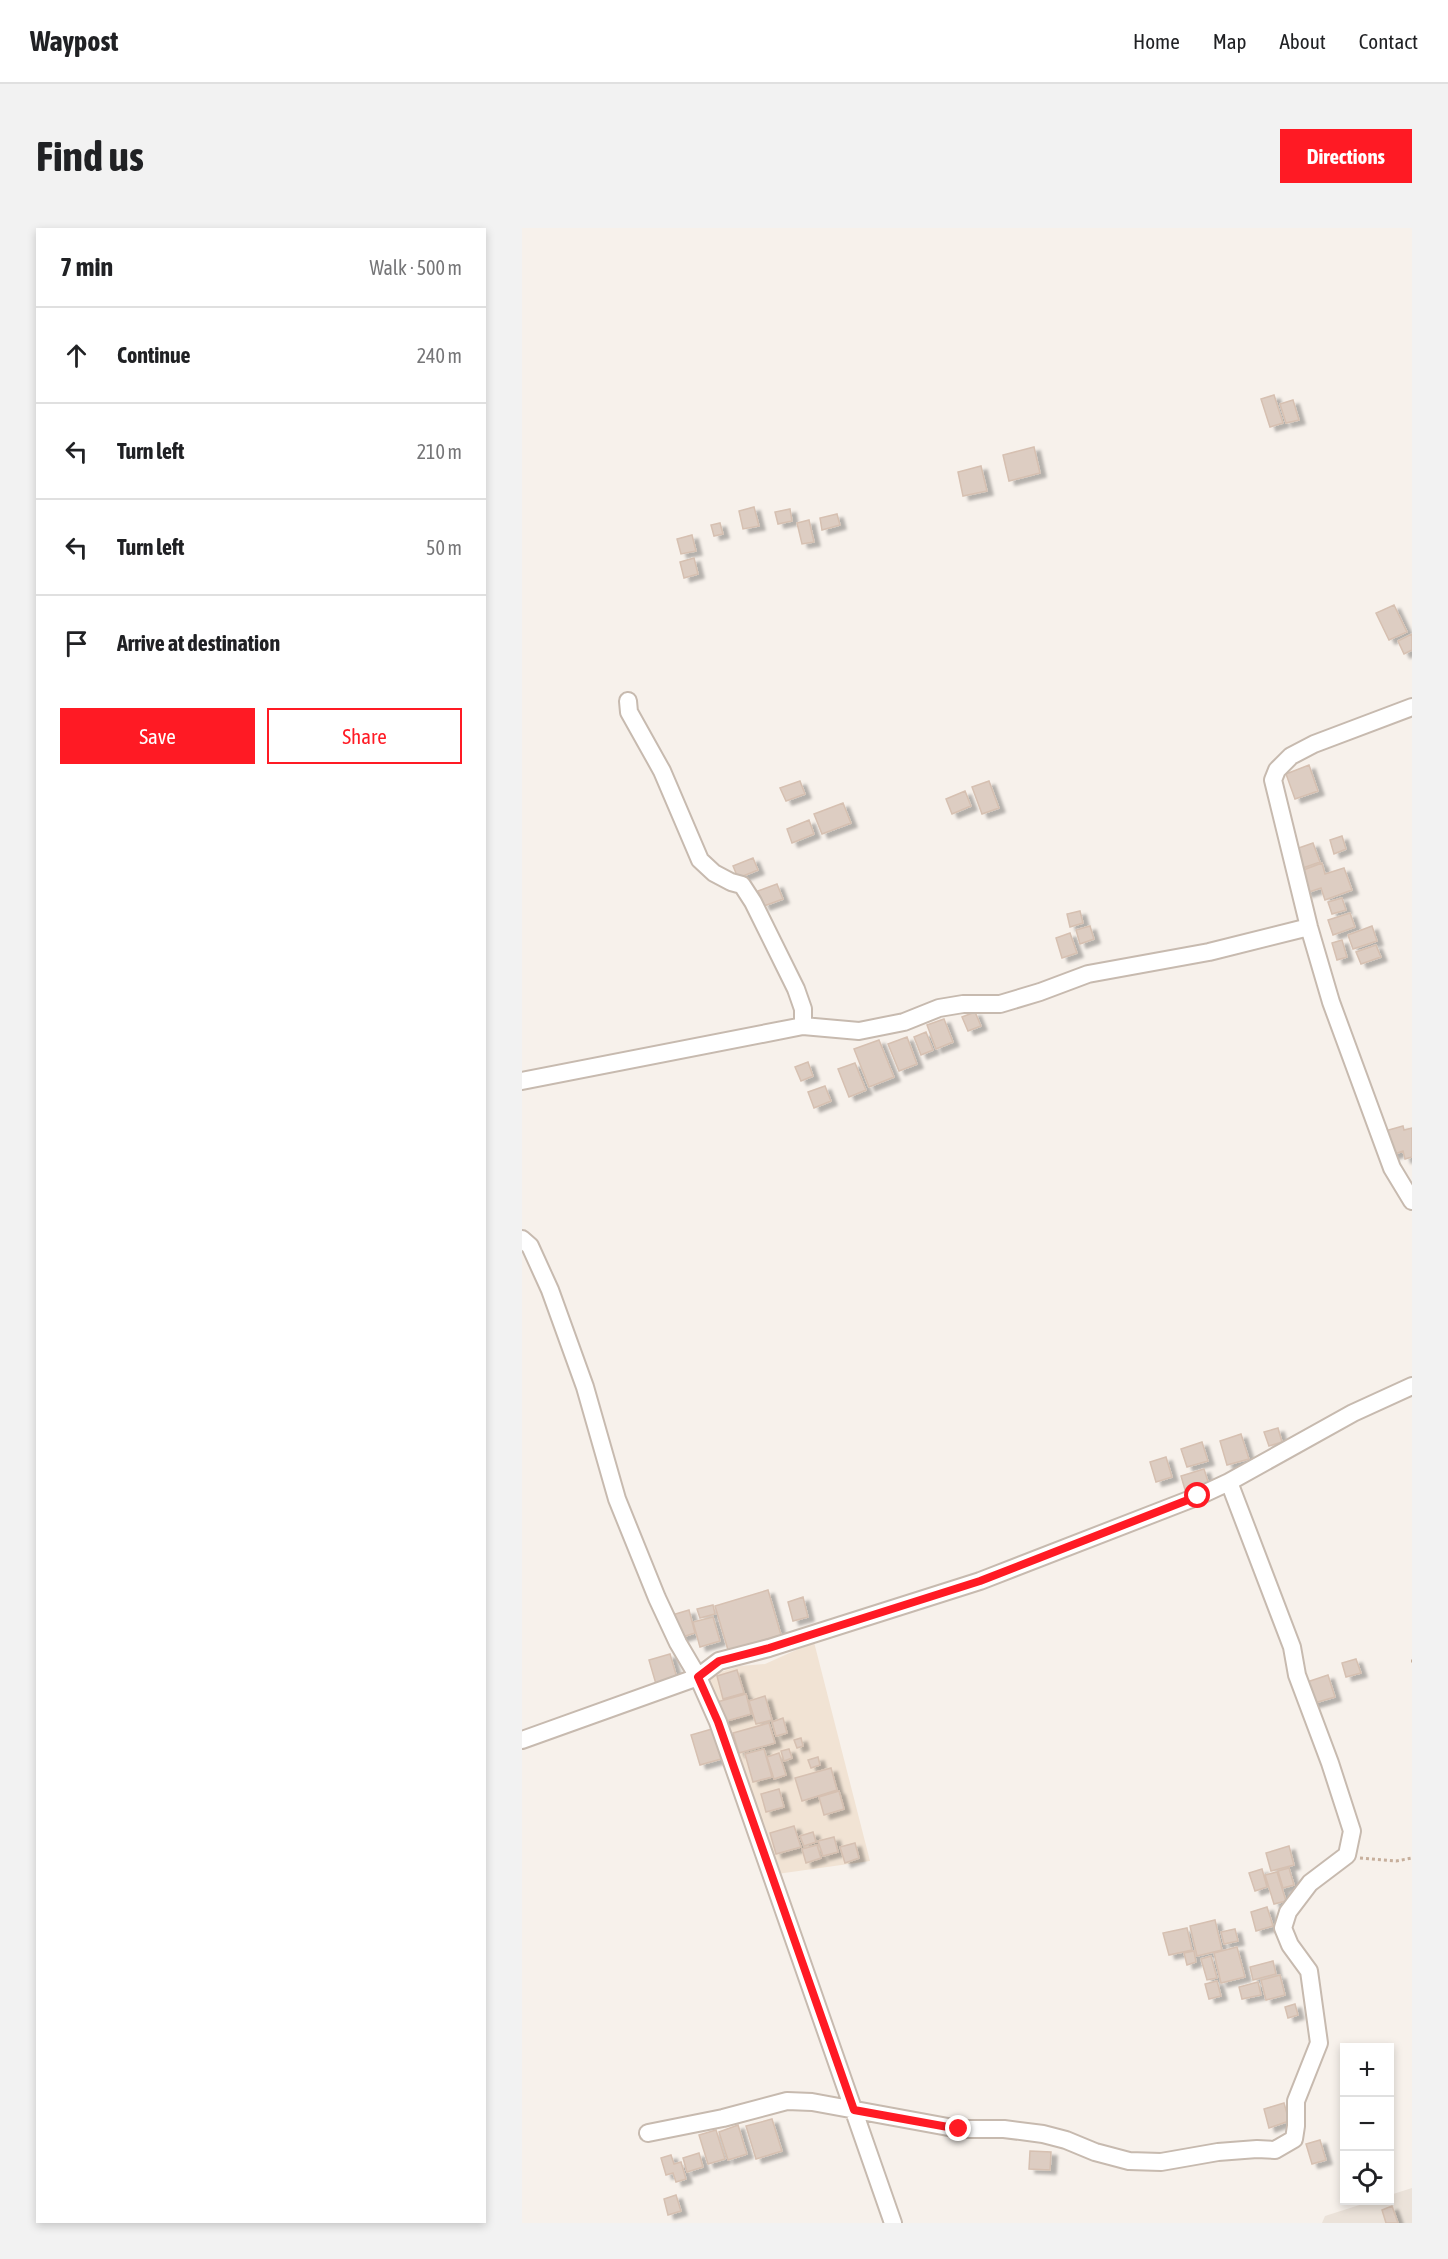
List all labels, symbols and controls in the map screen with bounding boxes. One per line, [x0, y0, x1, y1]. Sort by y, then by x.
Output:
text: Waypost [30, 25, 118, 57]
text: Home [1133, 29, 1180, 53]
text: Map [1213, 29, 1247, 53]
text: About [1280, 29, 1326, 53]
text: Contact [1359, 29, 1418, 53]
button: Directions [1280, 129, 1412, 183]
text: Find us [36, 132, 144, 180]
text: 7 min [60, 252, 113, 282]
text: Walk · 500 m [370, 256, 462, 279]
icon: ahead [60, 339, 93, 372]
text: Continue [117, 342, 191, 368]
text: 240 m [417, 344, 462, 367]
icon: left [60, 435, 93, 468]
text: Turn left [117, 438, 184, 464]
text: 210 m [417, 440, 462, 463]
icon: left [60, 531, 93, 564]
text: Turn left [117, 534, 184, 560]
text: 50 m [426, 536, 462, 559]
icon: arrive [60, 627, 93, 660]
text: Arrive at destination [117, 630, 280, 656]
button: Save [60, 708, 255, 764]
button: Share [267, 708, 462, 764]
route start [1184, 1482, 1210, 1508]
map controls [1340, 2043, 1394, 2205]
button: + [1340, 2043, 1394, 2097]
button: − [1340, 2097, 1394, 2151]
route end [945, 2115, 971, 2141]
button: locate [1340, 2151, 1394, 2205]

